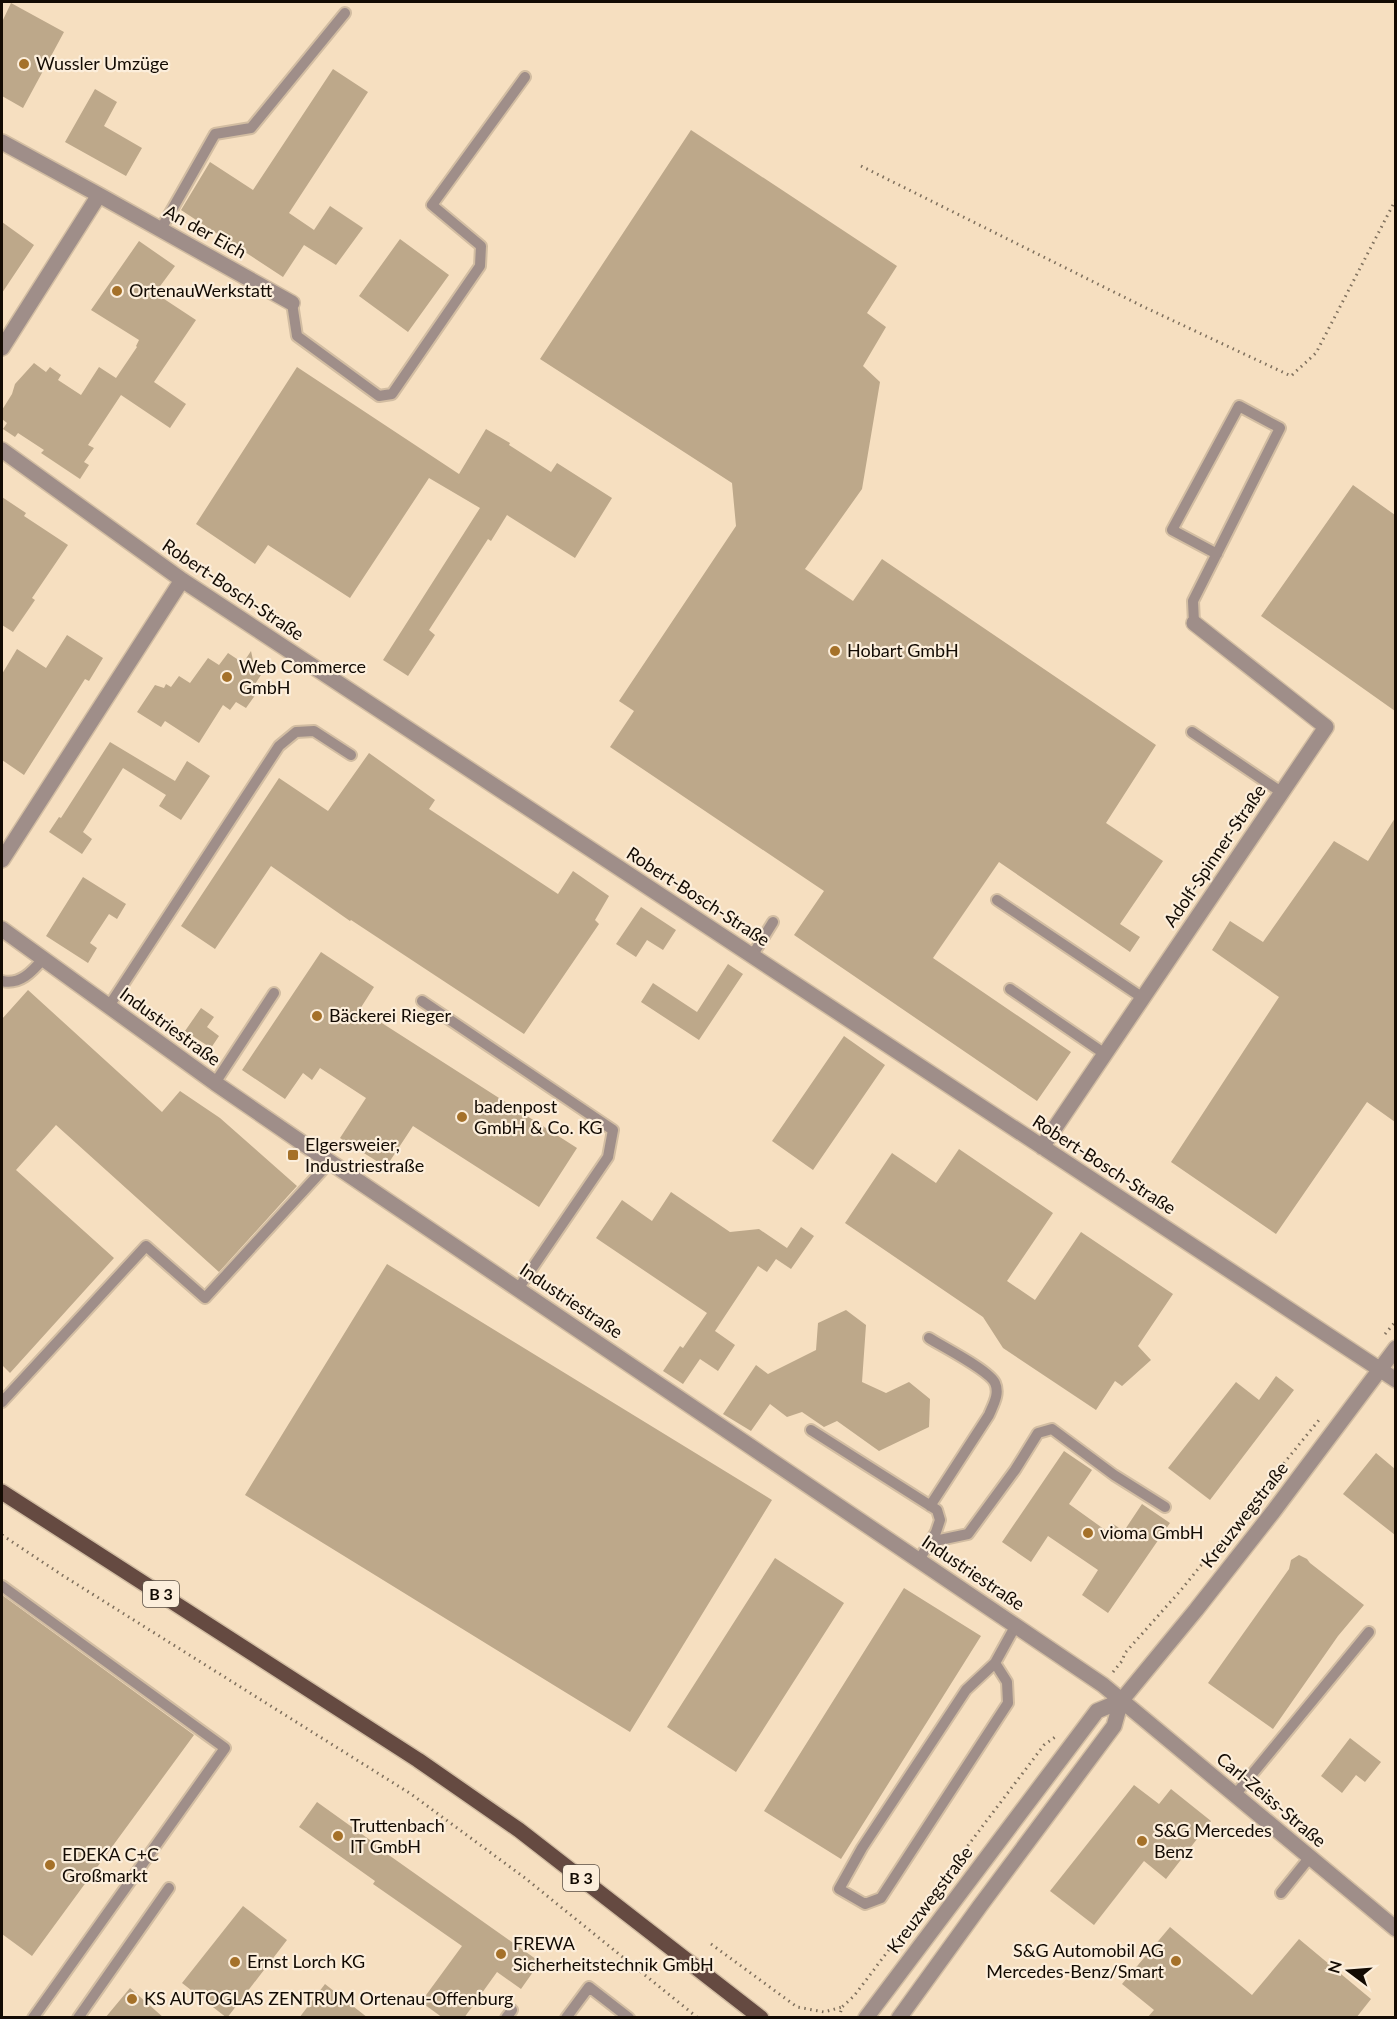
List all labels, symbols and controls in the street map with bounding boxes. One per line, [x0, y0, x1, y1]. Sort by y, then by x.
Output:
place label: Wussler Umzüge [36, 52, 169, 74]
marker: Wussler Umzüge [17, 57, 31, 71]
street label: An der Eich [161, 200, 250, 263]
place label: OrtenauWerkstatt [129, 279, 273, 301]
marker: OrtenauWerkstatt [110, 284, 124, 298]
street label: Robert-Bosch-Straße [159, 534, 309, 645]
place label: Hobart GmbH [847, 639, 959, 661]
marker: Hobart GmbH [828, 644, 842, 658]
place label: Web Commerce GmbH [239, 655, 366, 698]
marker: Web Commerce GmbH [220, 670, 234, 684]
street label: Adolf-Spinner-Straße [1158, 780, 1270, 931]
street label: Robert-Bosch-Straße [623, 842, 774, 951]
street label: Industriestraße [116, 982, 225, 1070]
place label: Bäckerei Rieger [329, 1004, 451, 1026]
marker: Bäckerei Rieger [310, 1009, 324, 1023]
place label: badenpost GmbH & Co. KG [474, 1095, 603, 1138]
marker: badenpost GmbH & Co. KG [455, 1110, 469, 1124]
street label: Robert-Bosch-Straße [1029, 1110, 1180, 1219]
place label: Elgersweier, Industriestraße [305, 1133, 424, 1176]
marker: Elgersweier, Industriestraße [286, 1148, 300, 1162]
street label: Industriestraße [516, 1258, 627, 1343]
street label: Kreuzwegstraße [1196, 1457, 1292, 1572]
place label: vioma GmbH [1100, 1521, 1204, 1543]
marker: vioma GmbH [1081, 1526, 1095, 1540]
street label: Industriestraße [918, 1530, 1029, 1615]
road number: B 3 [143, 1581, 179, 1607]
street label: Carl-Zeiss-Straße [1212, 1747, 1331, 1851]
place label: Truttenbach IT GmbH [350, 1814, 445, 1857]
place label: S&G Mercedes Benz [1154, 1819, 1272, 1862]
marker: Truttenbach IT GmbH [331, 1829, 345, 1843]
marker: S&G Mercedes Benz [1135, 1834, 1149, 1848]
street label: Kreuzwegstraße [882, 1842, 977, 1957]
place label: EDEKA C+C Großmarkt [62, 1843, 159, 1886]
marker: EDEKA C+C Großmarkt [43, 1858, 57, 1872]
road number: B 3 [563, 1865, 599, 1891]
place label: FREWA Sicherheitstechnik GmbH [513, 1932, 714, 1975]
place label: S&G Automobil AG Mercedes-Benz/Smart [986, 1939, 1165, 1982]
north arrow [1319, 1941, 1379, 2001]
marker: FREWA Sicherheitstechnik GmbH [494, 1947, 508, 1961]
place label: Ernst Lorch KG [247, 1950, 365, 1972]
marker: S&G Automobil AG Mercedes-Benz/Smart [1169, 1954, 1183, 1968]
marker: Ernst Lorch KG [228, 1955, 242, 1969]
text: N [1323, 1958, 1345, 1975]
place label: KS AUTOGLAS ZENTRUM Ortenau-Offenburg [144, 1987, 513, 2009]
marker: KS AUTOGLAS ZENTRUM Ortenau-Offenburg [125, 1992, 139, 2006]

